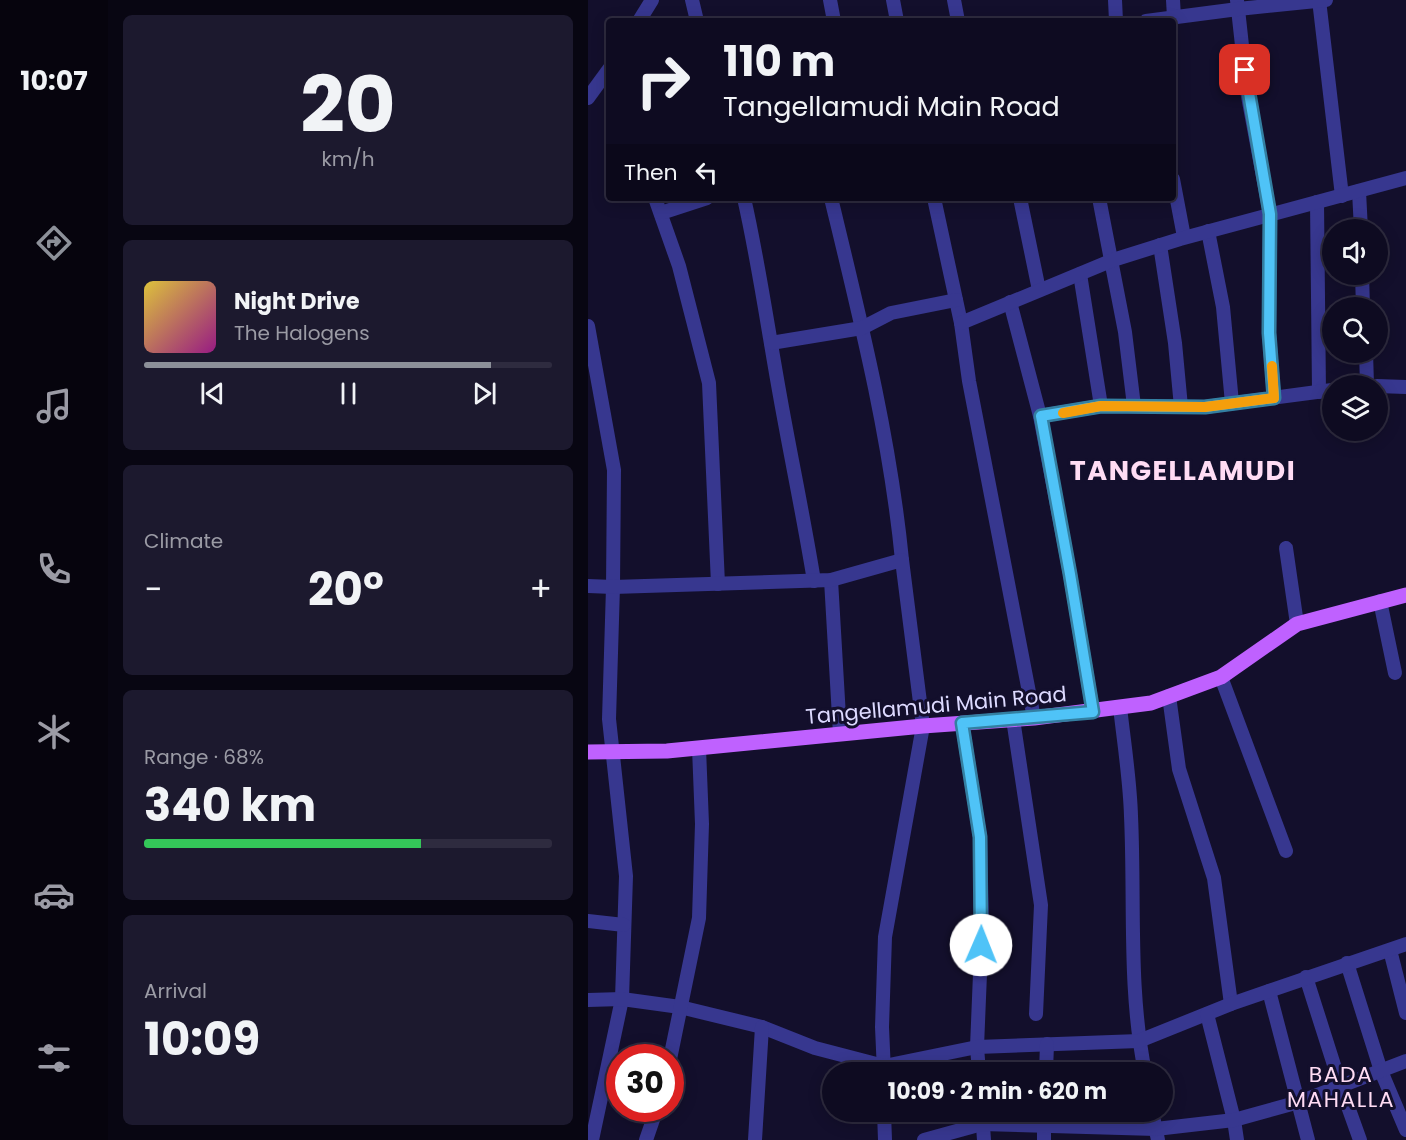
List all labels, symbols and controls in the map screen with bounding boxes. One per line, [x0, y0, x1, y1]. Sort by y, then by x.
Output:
text: 110 m [723, 32, 835, 91]
icon: right [624, 42, 702, 120]
pin [1219, 44, 1270, 95]
text: 20 [300, 50, 396, 159]
icon: arrive [1228, 53, 1261, 86]
text: 10:07 [20, 62, 88, 99]
text: Tangellamudi Main Road [723, 88, 1060, 125]
text: km/h [321, 145, 375, 173]
icon: left [690, 156, 723, 189]
text: Then [624, 157, 678, 188]
map controls [1322, 219, 1388, 441]
button: sound [1322, 219, 1388, 285]
icon: directions [33, 222, 75, 264]
text: Night Drive [234, 286, 360, 317]
button: search [1322, 297, 1388, 363]
text: The Halogens [234, 319, 370, 347]
button: layers [1322, 375, 1388, 441]
icon: previous [196, 377, 229, 410]
icon: pause [332, 377, 365, 410]
icon: next [468, 377, 501, 410]
icon: music [33, 385, 75, 427]
district label: TANGELLAMUDI [1070, 452, 1296, 489]
text: Climate [144, 527, 223, 555]
icon: phone [33, 548, 75, 590]
text: 20° [308, 558, 384, 621]
text: − [144, 566, 162, 613]
text: + [529, 566, 552, 613]
street label: Tangellamudi Main Road [804, 679, 1068, 731]
icon: climate [33, 711, 75, 753]
text: Range · 68% [144, 743, 264, 771]
text: 340 km [144, 774, 316, 837]
icon: car [33, 874, 75, 916]
position arrow [949, 913, 1013, 977]
text: Arrival [144, 977, 207, 1005]
text: 10:09 [144, 1008, 260, 1071]
icon: filters [33, 1037, 75, 1079]
speed limit sign: 30 [606, 1044, 684, 1122]
district label: BADA MAHALLA [1287, 1059, 1395, 1115]
text: 10:09 · 2 min · 620 m [888, 1076, 1107, 1107]

